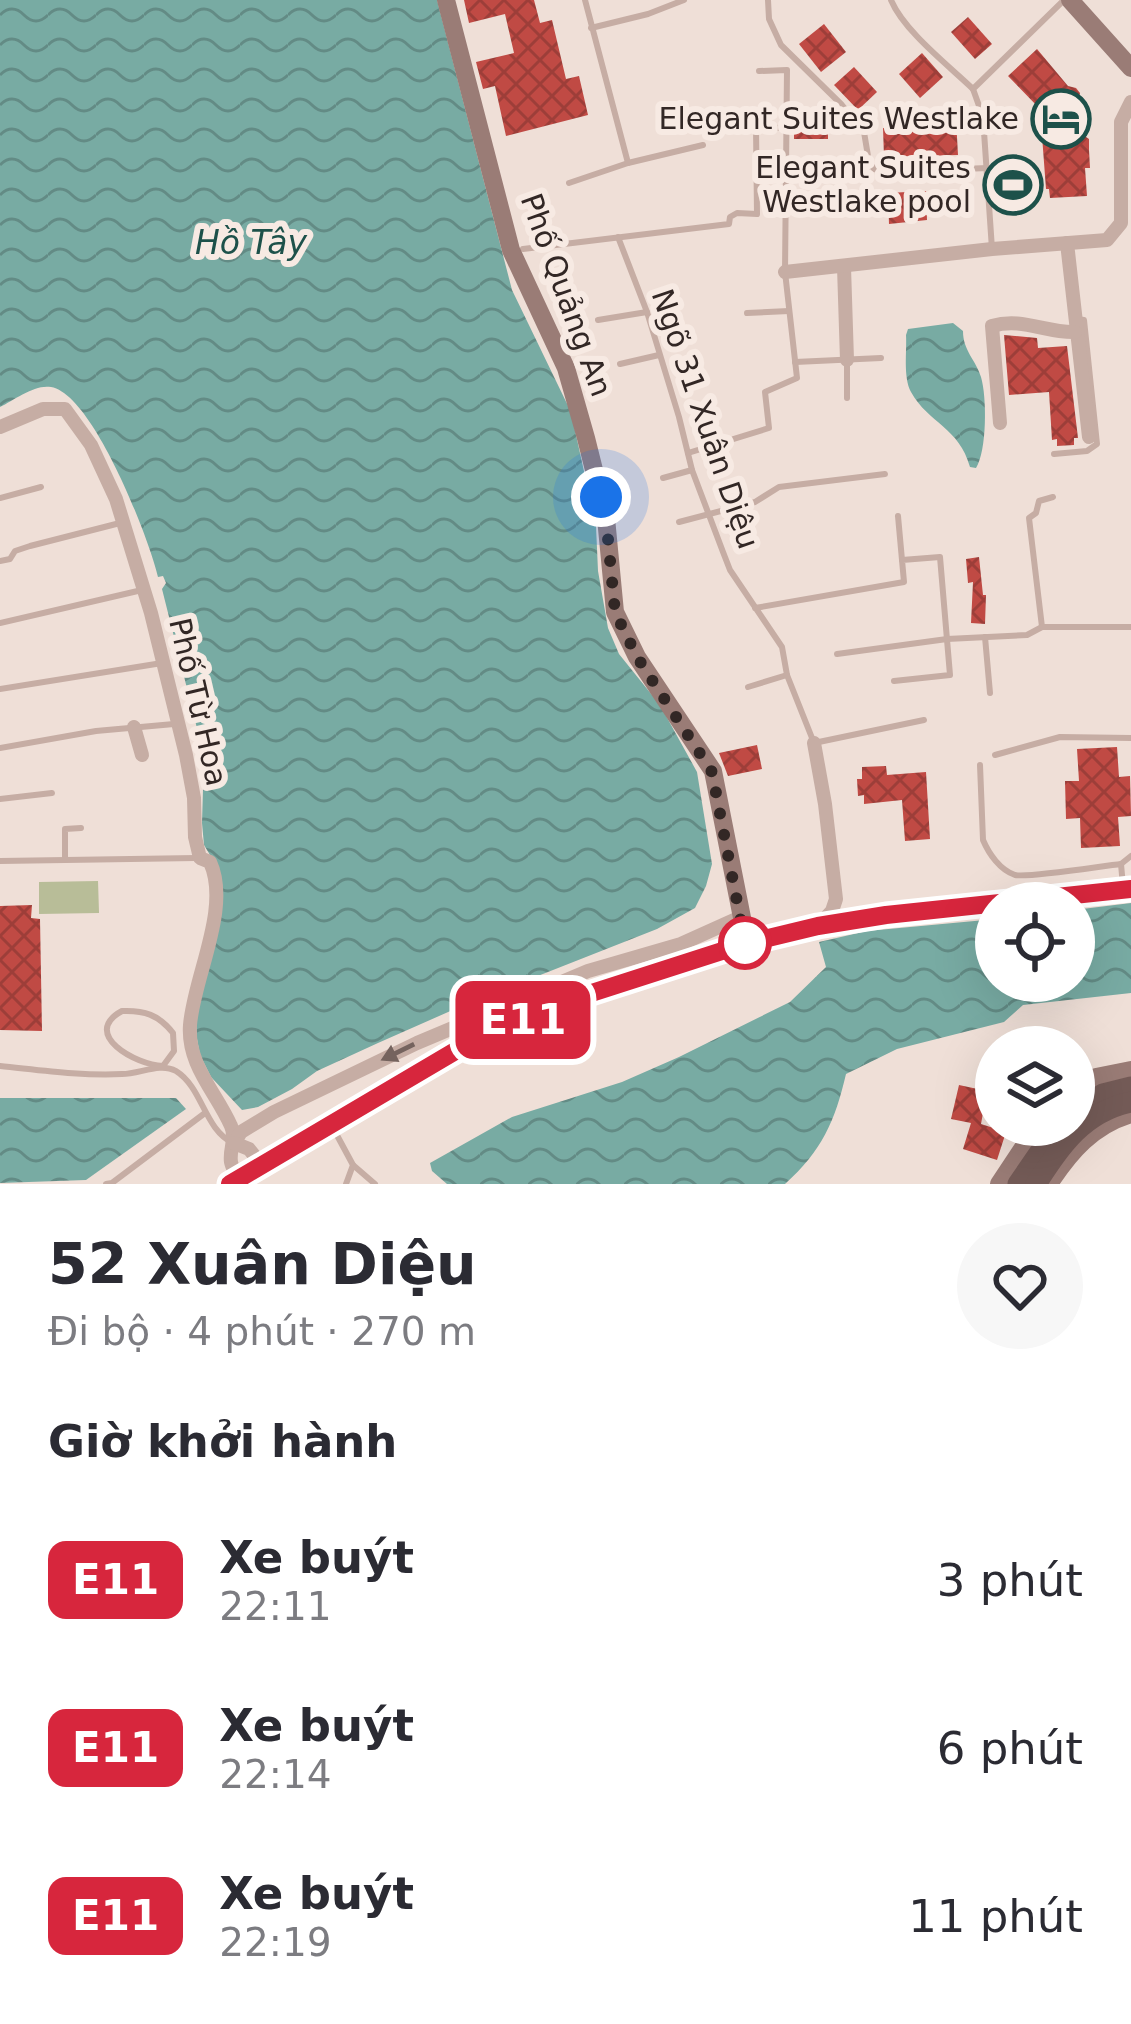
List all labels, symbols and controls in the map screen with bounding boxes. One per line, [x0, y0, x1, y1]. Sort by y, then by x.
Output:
hotel icon: Elegant Suites Westlake [1030, 88, 1092, 150]
place label: Elegant Suites Westlake [659, 101, 1019, 136]
place label: Elegant Suites Westlake pool [755, 150, 971, 219]
sports icon: Elegant Suites Westlake pool [982, 154, 1044, 216]
street label: Phố Quảng An [514, 189, 619, 401]
water label: Hồ Tây [195, 223, 307, 262]
street label: Ngõ 31 Xuân Diệu [645, 284, 766, 553]
your location [571, 467, 631, 527]
street label: Phố Từ Hoa [162, 615, 235, 789]
map controls [975, 882, 1095, 1146]
button: locate [975, 882, 1095, 1002]
unlabelled marker [720, 918, 770, 968]
line badge: E11 [454, 981, 592, 1059]
text: E11 [479, 995, 567, 1044]
button: layers [975, 1026, 1095, 1146]
one-way arrow [380, 1042, 415, 1062]
button: heart [957, 1223, 1083, 1349]
text: 52 Xuân Diệu [48, 1231, 477, 1297]
text: Đi bộ · 4 phút · 270 m [48, 1309, 476, 1354]
text: Giờ khởi hành [48, 1415, 397, 1468]
text: Xe buýt [219, 1531, 414, 1584]
text: 3 phút [937, 1554, 1083, 1607]
text: E11 [72, 1555, 159, 1604]
text: 22:11 [219, 1584, 332, 1629]
text: Xe buýt [219, 1699, 414, 1752]
text: 6 phút [937, 1722, 1083, 1775]
text: E11 [72, 1723, 159, 1772]
text: 22:14 [219, 1752, 332, 1797]
text: Xe buýt [219, 1867, 414, 1920]
text: 11 phút [908, 1890, 1083, 1943]
text: E11 [72, 1891, 159, 1940]
text: 22:19 [219, 1920, 332, 1965]

